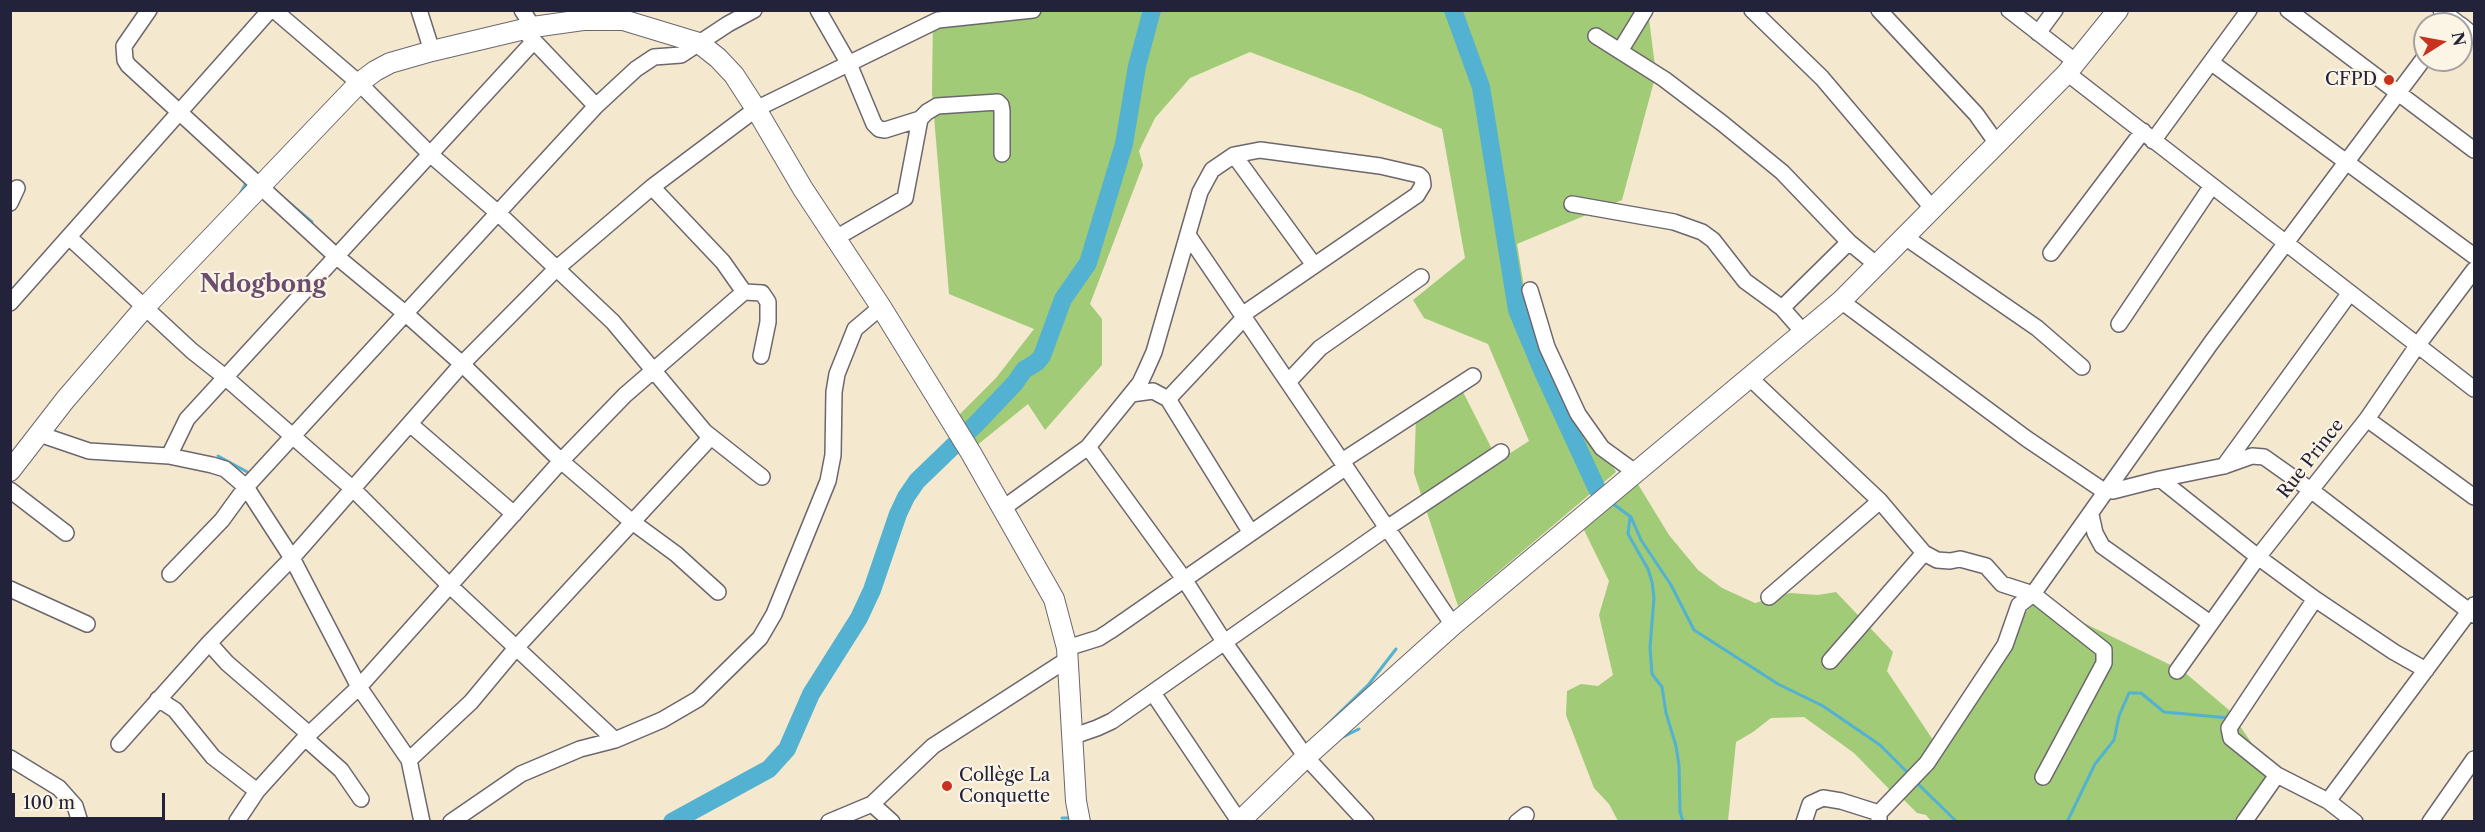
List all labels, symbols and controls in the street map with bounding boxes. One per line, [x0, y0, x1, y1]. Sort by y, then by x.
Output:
north arrow [2413, 12, 2473, 72]
text: N [2448, 30, 2470, 48]
place label: CFPD [2325, 69, 2377, 91]
marker: CFPD [2382, 73, 2396, 87]
district label: Ndogbong [200, 271, 326, 299]
street label: Rue Prince [2273, 415, 2349, 503]
place label: Collège La Conquette [959, 765, 1050, 808]
marker: Collège La Conquette [940, 779, 954, 793]
scale bar [15, 781, 168, 819]
text: 100 m [23, 792, 75, 814]

